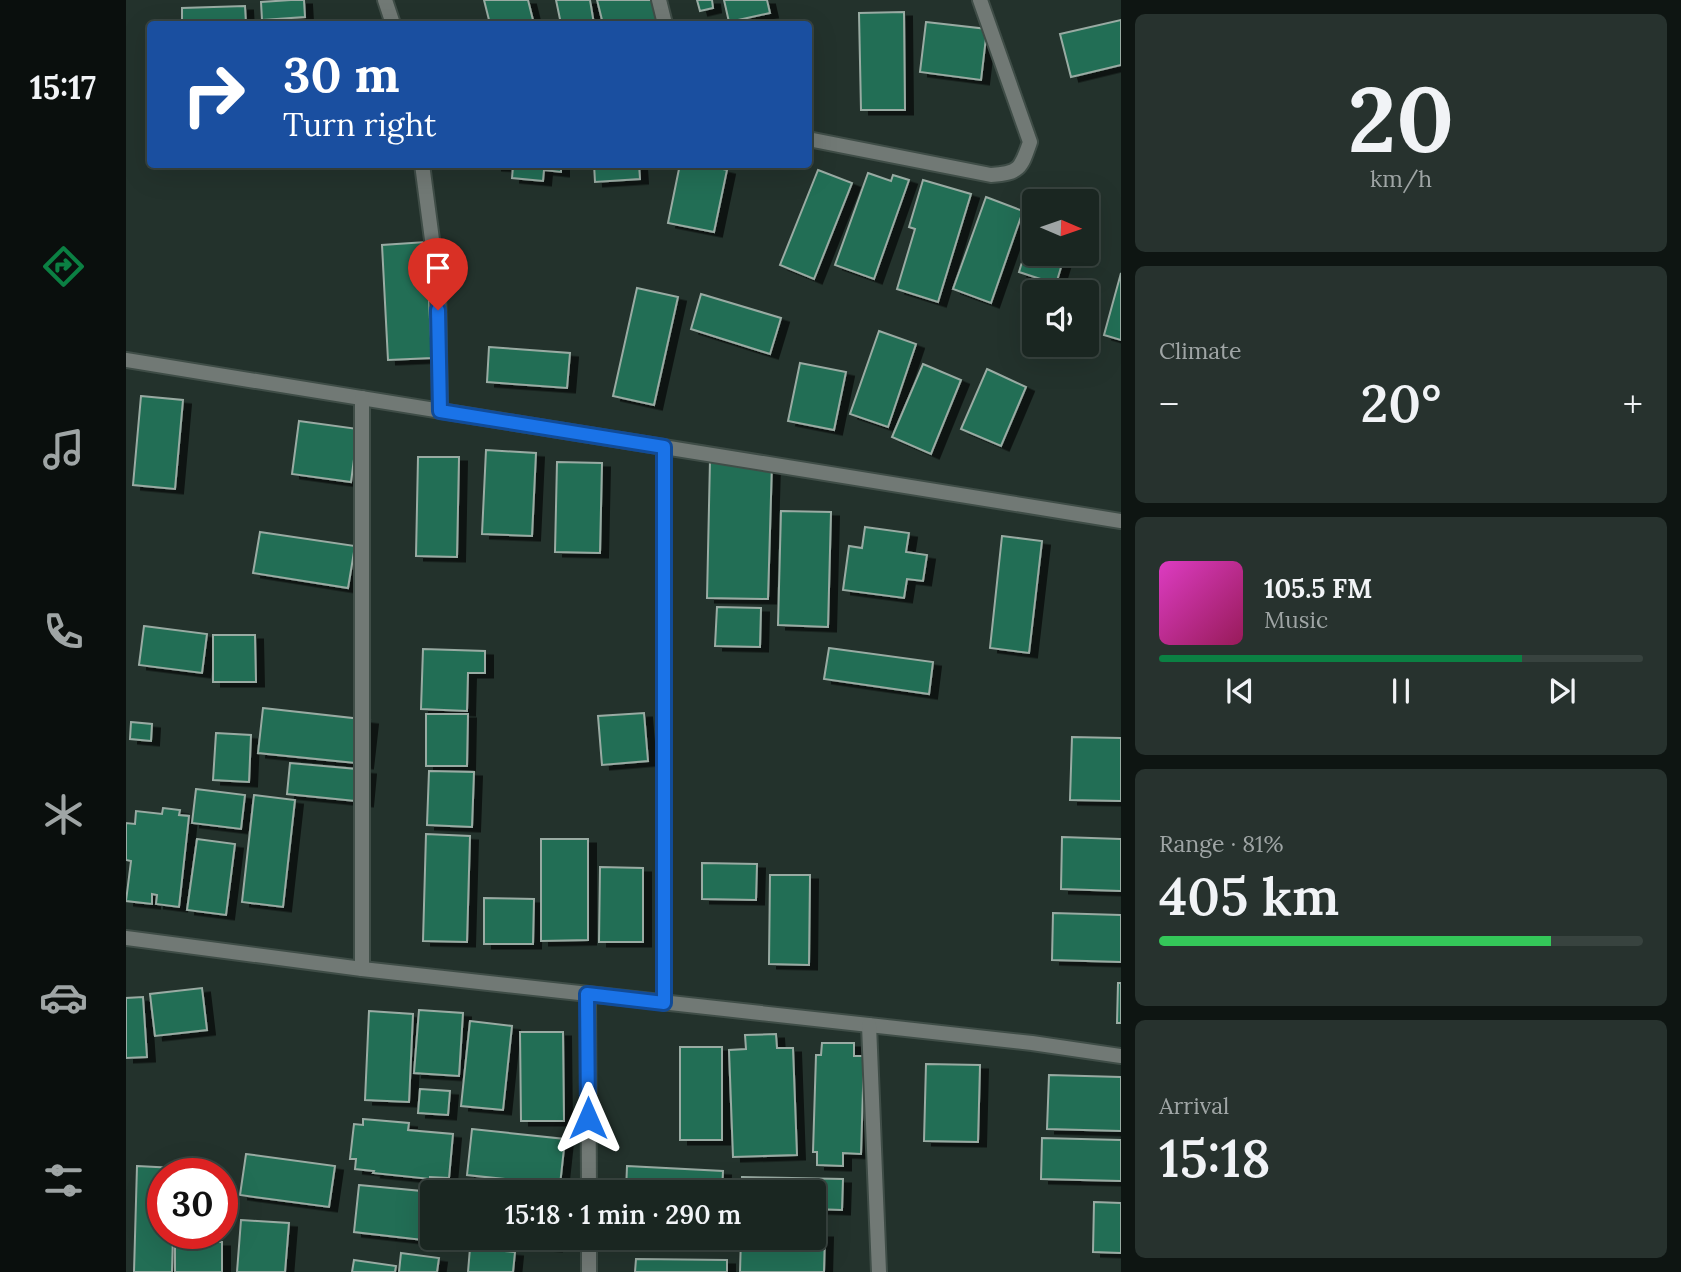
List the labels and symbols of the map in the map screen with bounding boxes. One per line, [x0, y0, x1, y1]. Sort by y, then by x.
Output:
north arrow [1022, 189, 1099, 266]
pin [408, 238, 468, 310]
position arrow [551, 1081, 625, 1155]
speed limit sign: 30 [147, 1158, 238, 1249]

